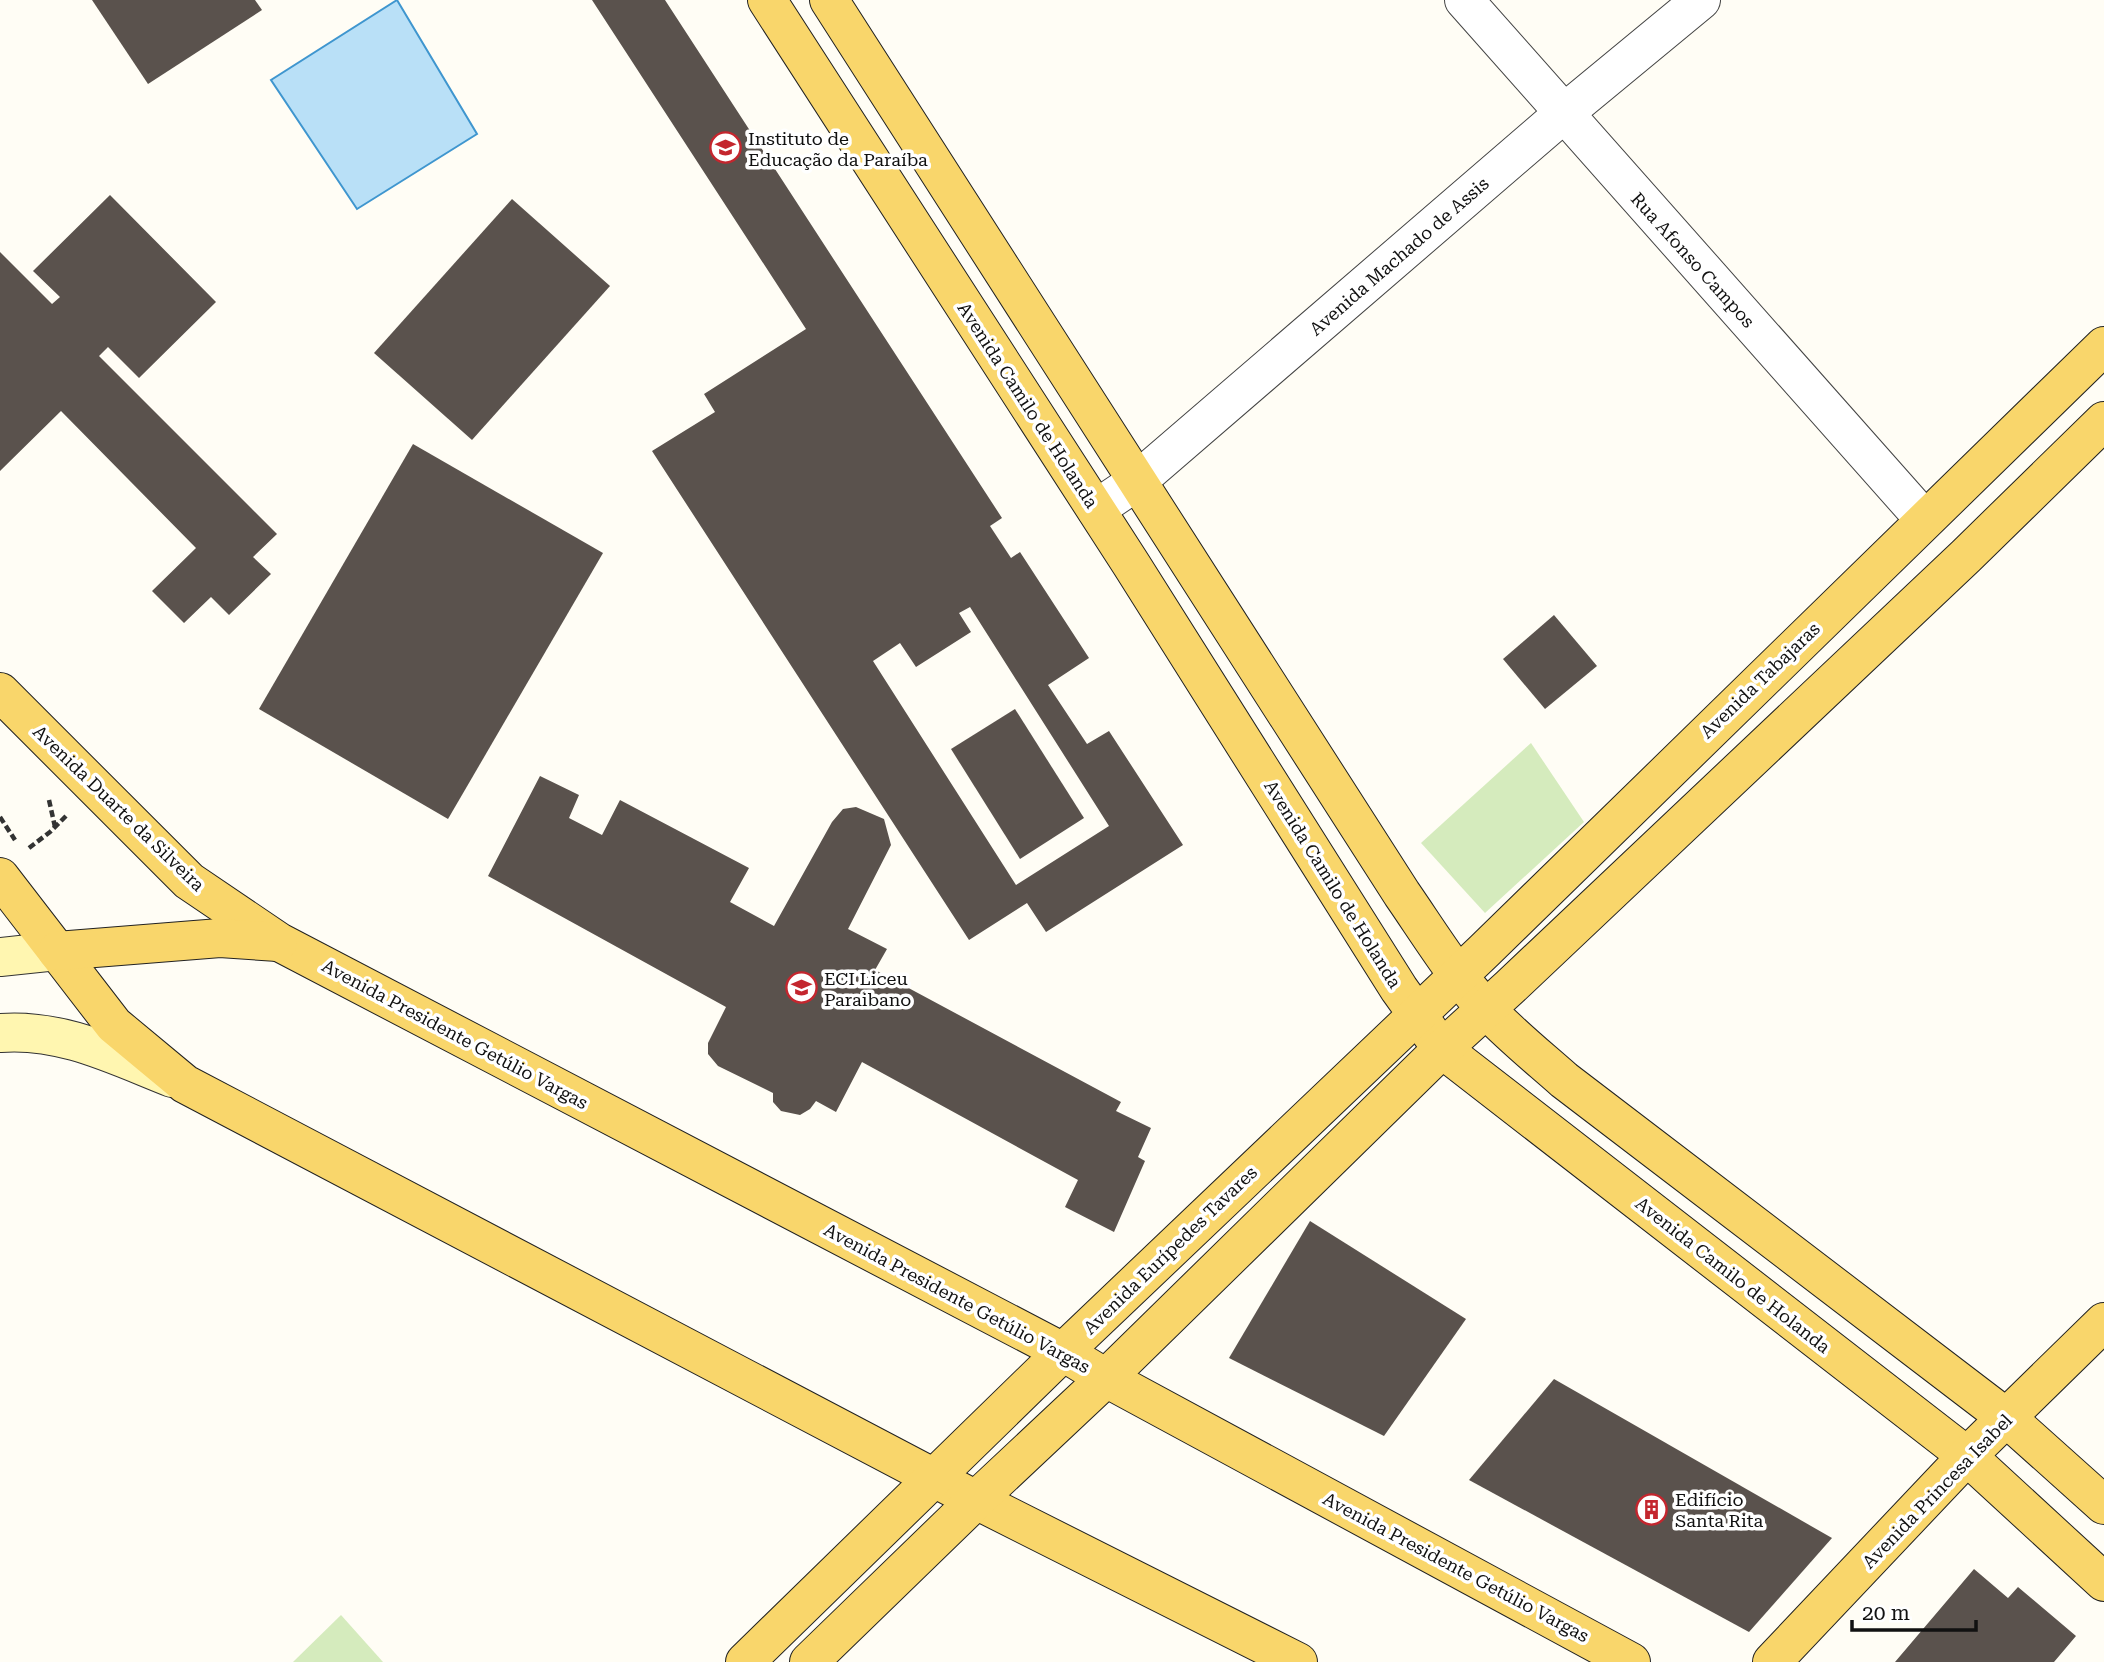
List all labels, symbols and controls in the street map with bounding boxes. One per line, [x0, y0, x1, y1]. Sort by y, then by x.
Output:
place label: Instituto de Educação da Paraíba [748, 128, 928, 170]
school or university icon: Instituto de Educação da Paraíba [708, 131, 742, 165]
street label: Avenida Machado de Assis [1305, 173, 1493, 339]
street label: Rua Afonso Campos [1627, 188, 1759, 332]
street label: Avenida Camilo de Holanda [953, 298, 1103, 512]
street label: Avenida Tabajaras [1696, 618, 1824, 742]
street label: Avenida Duarte da Silveira [29, 721, 209, 896]
street label: Avenida Camilo de Holanda [1260, 776, 1406, 992]
street label: Avenida Presidente Getúlio Vargas [319, 955, 591, 1113]
place label: ECI Liceu Paraibano [824, 968, 911, 1010]
school or university icon: ECI Liceu Paraibano [784, 971, 818, 1005]
street label: Avenida Eurípedes Tavares [1079, 1162, 1261, 1338]
street label: Avenida Camilo de Holanda [1631, 1192, 1835, 1358]
street label: Avenida Presidente Getúlio Vargas [821, 1219, 1093, 1377]
street label: Avenida Princesa Isabel [1858, 1409, 2016, 1572]
street label: Avenida Presidente Getúlio Vargas [1320, 1488, 1592, 1646]
place label: Edifício Santa Rita [1675, 1489, 1763, 1531]
building icon: Edifício Santa Rita [1635, 1492, 1669, 1526]
scale bar [1852, 1588, 1976, 1632]
text: 20 m [1862, 1601, 1910, 1625]

